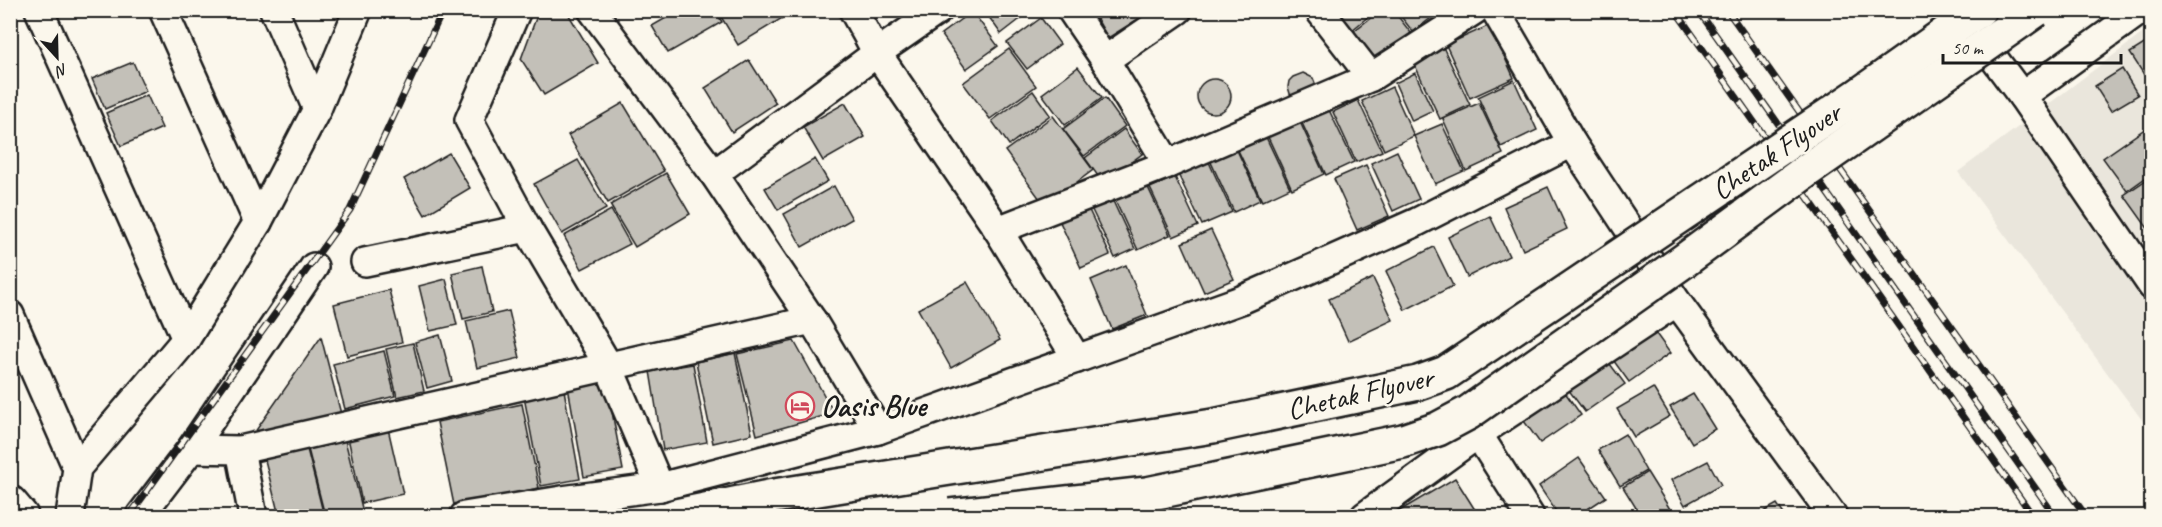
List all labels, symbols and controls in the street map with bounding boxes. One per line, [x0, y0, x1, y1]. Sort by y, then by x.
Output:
north arrow [27, 27, 87, 87]
scale bar [1943, 27, 2122, 65]
text: 50 m [1952, 37, 1985, 59]
text: N [51, 59, 71, 82]
street label: Chetak Flyover [1704, 92, 1851, 208]
street label: Chetak Flyover [1283, 357, 1440, 428]
place label: Oasis Blue [821, 387, 929, 425]
hotel icon: Oasis Blue [784, 390, 816, 422]

